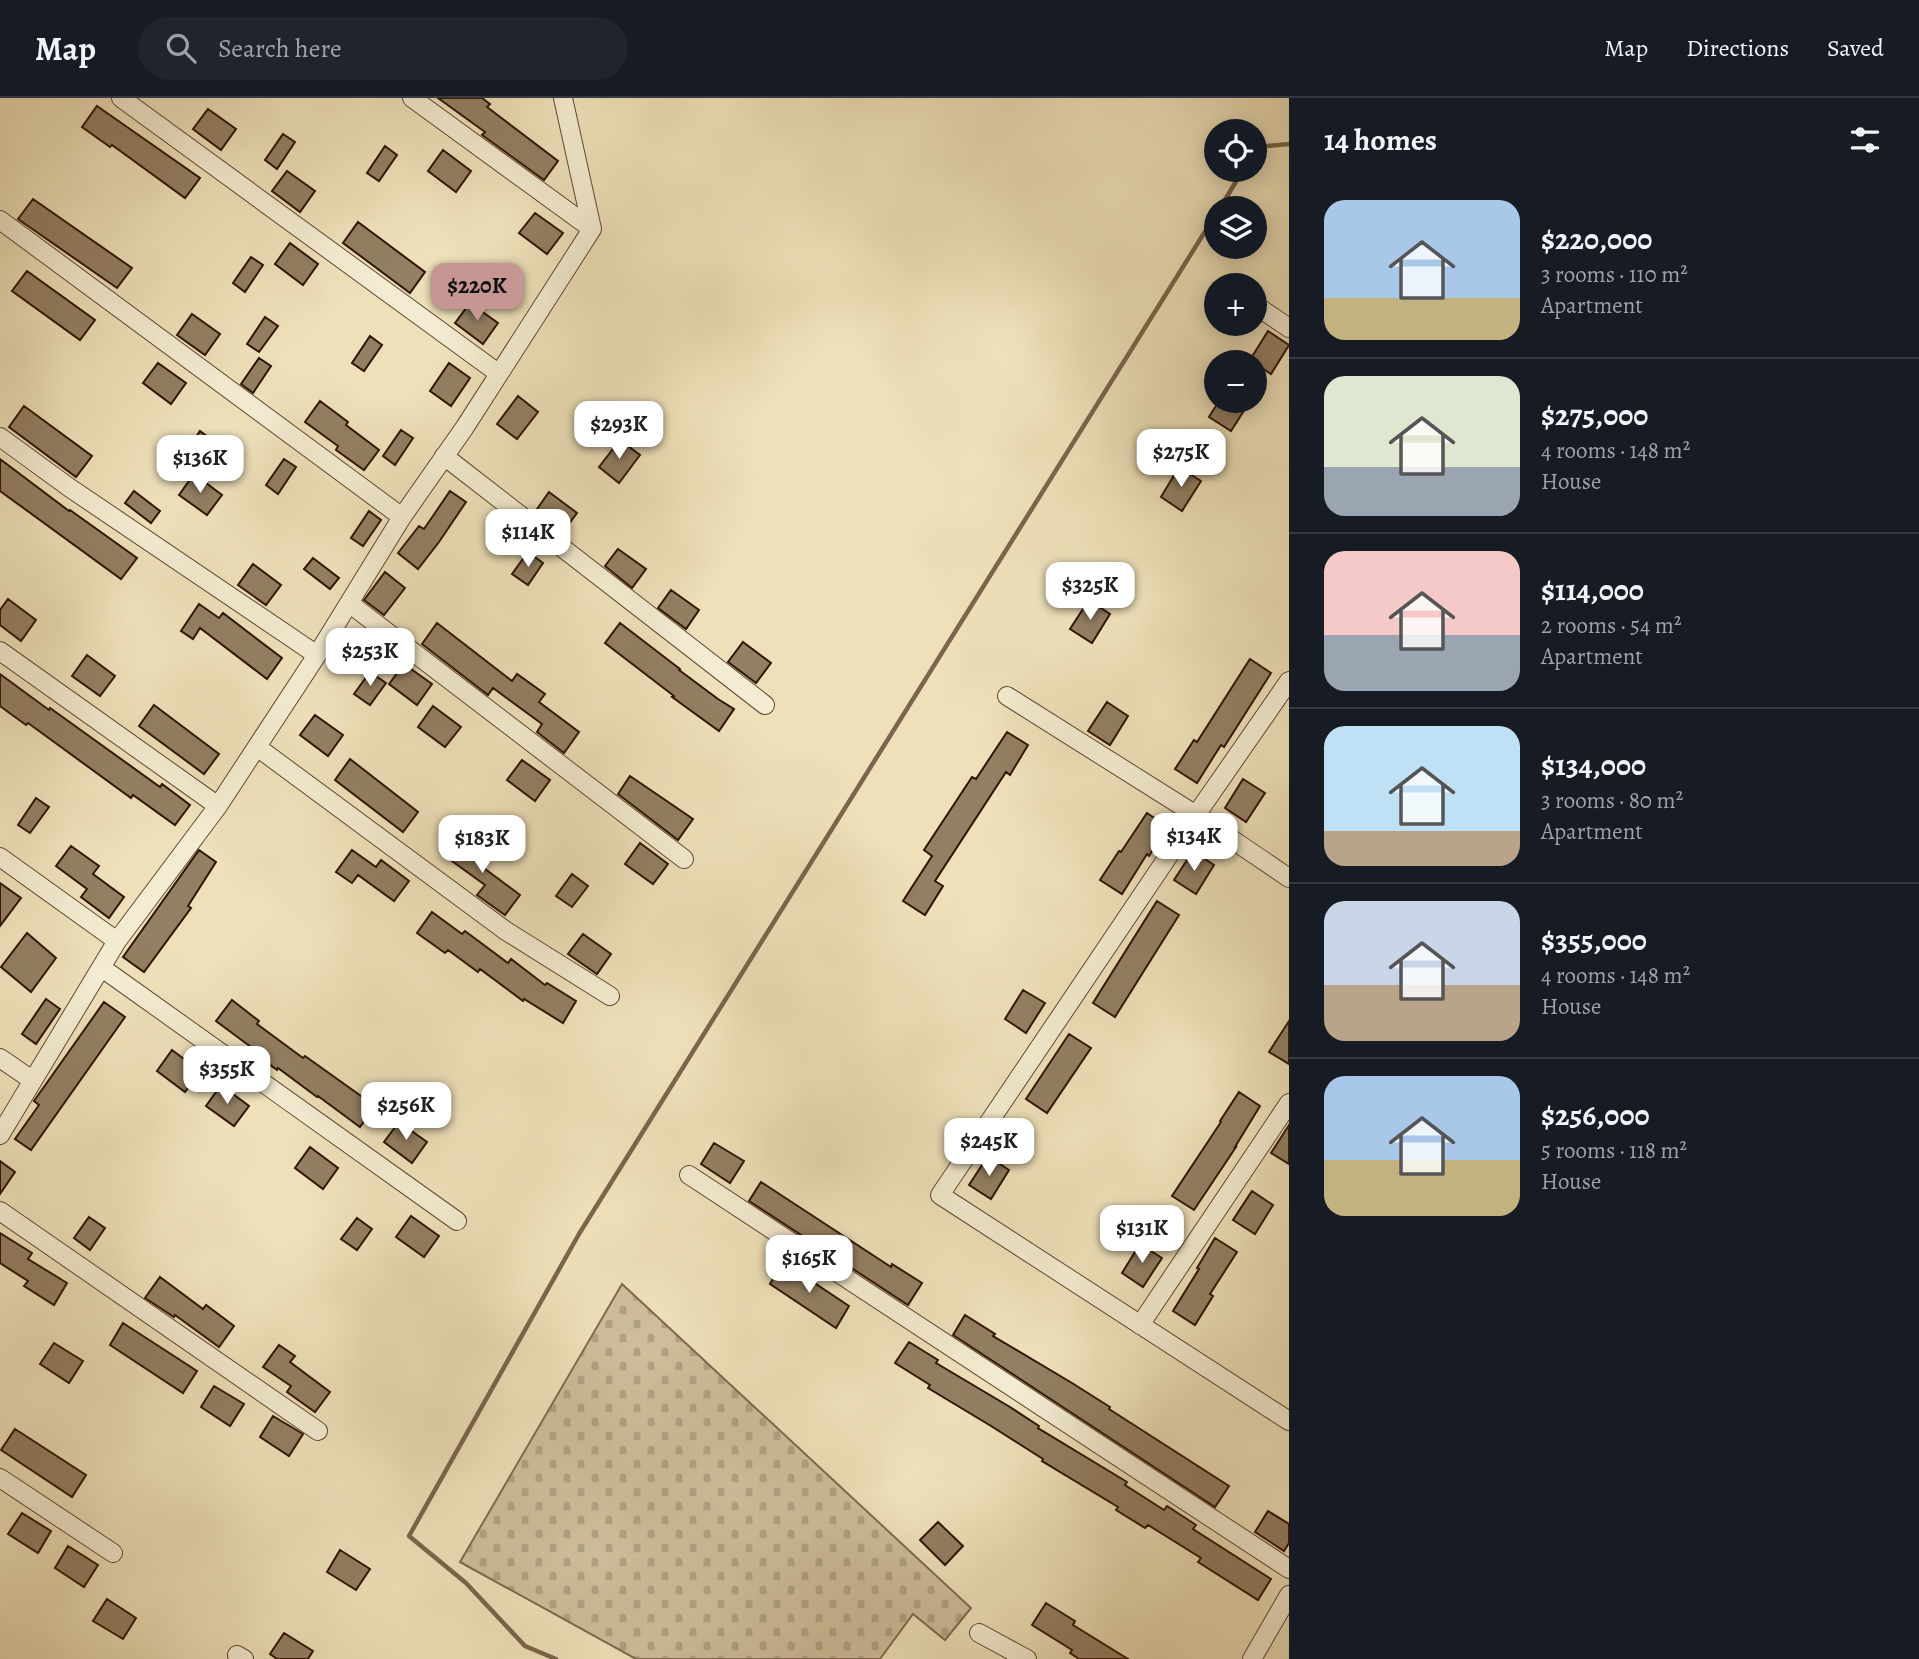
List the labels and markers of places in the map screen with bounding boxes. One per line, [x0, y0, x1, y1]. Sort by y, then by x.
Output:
pin: $220K [428, 264, 526, 323]
pin: $293K [570, 402, 668, 461]
pin: $275K [1132, 430, 1230, 489]
pin: $136K [151, 436, 249, 495]
pin: $114K [479, 510, 577, 569]
pin: $325K [1041, 562, 1139, 622]
pin: $253K [321, 628, 419, 688]
pin: $134K [1145, 814, 1243, 873]
pin: $183K [433, 816, 531, 875]
pin: $355K [178, 1046, 276, 1106]
pin: $256K [357, 1082, 455, 1142]
pin: $245K [940, 1118, 1038, 1178]
pin: $131K [1093, 1206, 1191, 1265]
pin: $165K [760, 1236, 858, 1295]

